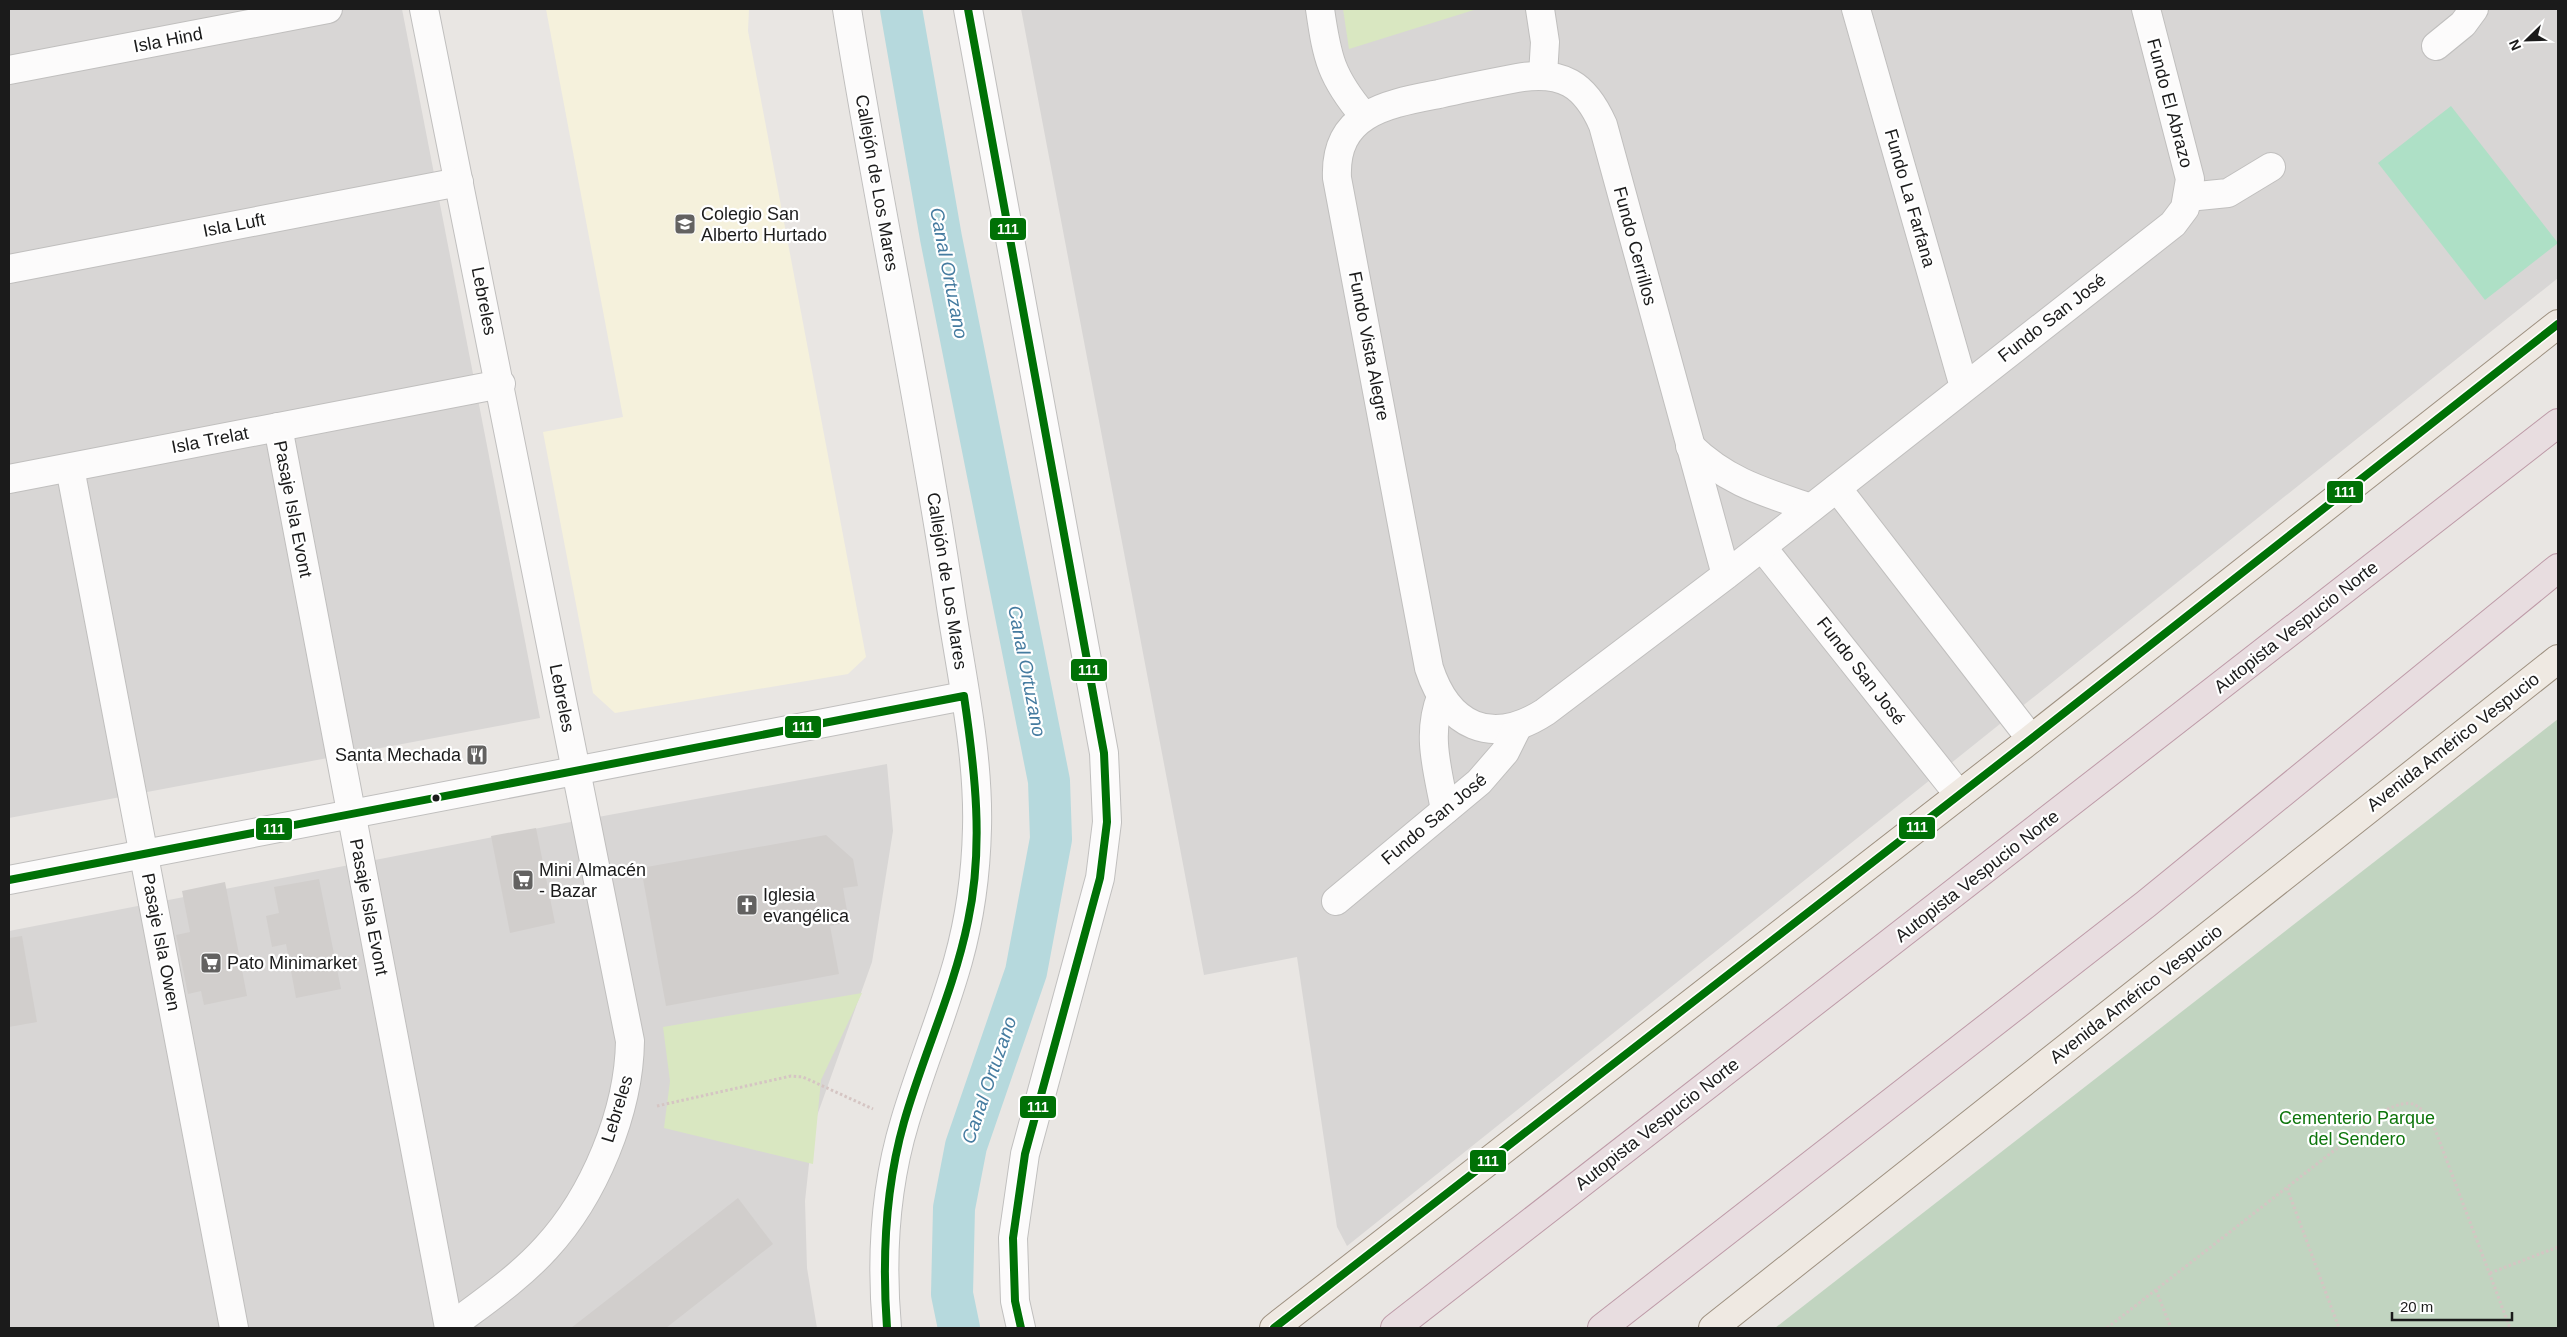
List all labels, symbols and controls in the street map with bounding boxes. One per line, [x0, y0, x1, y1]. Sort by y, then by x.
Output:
north arrow [2502, 15, 2552, 65]
street label: Isla Hind [132, 24, 204, 56]
street label: Fundo El Abrazo [2143, 36, 2197, 170]
text: N [2506, 37, 2524, 53]
street label: Callejón de Los Mares [852, 93, 902, 273]
street label: Fundo La Farfana [1881, 126, 1940, 270]
street label: Fundo Cerrillos [1610, 184, 1660, 308]
place label: Colegio San Alberto Hurtado [701, 204, 827, 245]
water label: Canal Ortuzano [926, 206, 972, 340]
street label: Isla Luft [201, 209, 267, 241]
school or university icon: Colegio San Alberto Hurtado [673, 212, 697, 236]
line badge: 111 [989, 217, 1027, 241]
text: 111 [997, 221, 1019, 237]
street label: Lebreles [468, 265, 500, 337]
street label: Fundo Vista Alegre [1345, 270, 1393, 422]
street label: Fundo San José [1994, 270, 2110, 366]
street label: Isla Trelat [170, 423, 250, 457]
street label: Pasaje Isla Evont [270, 439, 316, 579]
line badge: 111 [2326, 480, 2364, 504]
text: 111 [2334, 484, 2356, 500]
street label: Callejón de Los Mares [923, 491, 971, 671]
street label: Autopista Vespucio Norte [2210, 557, 2382, 697]
water label: Canal Ortuzano [1004, 604, 1050, 738]
street label: Fundo San José [1813, 613, 1909, 729]
line badge: 111 [1070, 658, 1108, 682]
street label: Lebreles [546, 662, 578, 734]
text: 111 [1078, 662, 1100, 678]
street label: Avenida Américo Vespucio [2363, 669, 2543, 815]
line badge: 111 [784, 715, 822, 739]
text: 111 [792, 719, 814, 735]
restaurant icon: Santa Mechada [465, 743, 489, 767]
place label: Santa Mechada [335, 745, 462, 765]
street label: Fundo San José [1377, 769, 1491, 869]
unlabelled marker [431, 793, 441, 803]
street label: Autopista Vespucio Norte [1891, 806, 2063, 946]
line badge: 111 [1898, 816, 1936, 840]
line badge: 111 [255, 817, 293, 841]
text: 111 [1906, 819, 1928, 835]
text: 111 [263, 821, 285, 837]
street label: Pasaje Isla Evont [346, 837, 392, 977]
place label: Mini Almacén - Bazar [539, 860, 646, 901]
supermarket icon: Mini Almacén - Bazar [511, 868, 535, 892]
street label: Pasaje Isla Owen [138, 871, 184, 1013]
place label: Iglesia evangélica [763, 885, 850, 926]
church icon: Iglesia evangélica [735, 893, 759, 917]
street label: Avenida Américo Vespucio [2046, 921, 2226, 1067]
supermarket icon: Pato Minimarket [199, 951, 223, 975]
place label: Pato Minimarket [227, 953, 357, 973]
water label: Canal Ortuzano [957, 1014, 1021, 1146]
street label: Autopista Vespucio Norte [1571, 1054, 1743, 1194]
street label: Lebreles [597, 1073, 637, 1145]
line badge: 111 [1019, 1095, 1057, 1119]
text: 111 [1027, 1099, 1049, 1115]
park label: Cementerio Parque del Sendero [2279, 1108, 2435, 1149]
line badge: 111 [1469, 1149, 1507, 1173]
text: 111 [1477, 1153, 1499, 1169]
scale bar [2392, 1290, 2512, 1322]
text: 20 m [2400, 1298, 2433, 1315]

